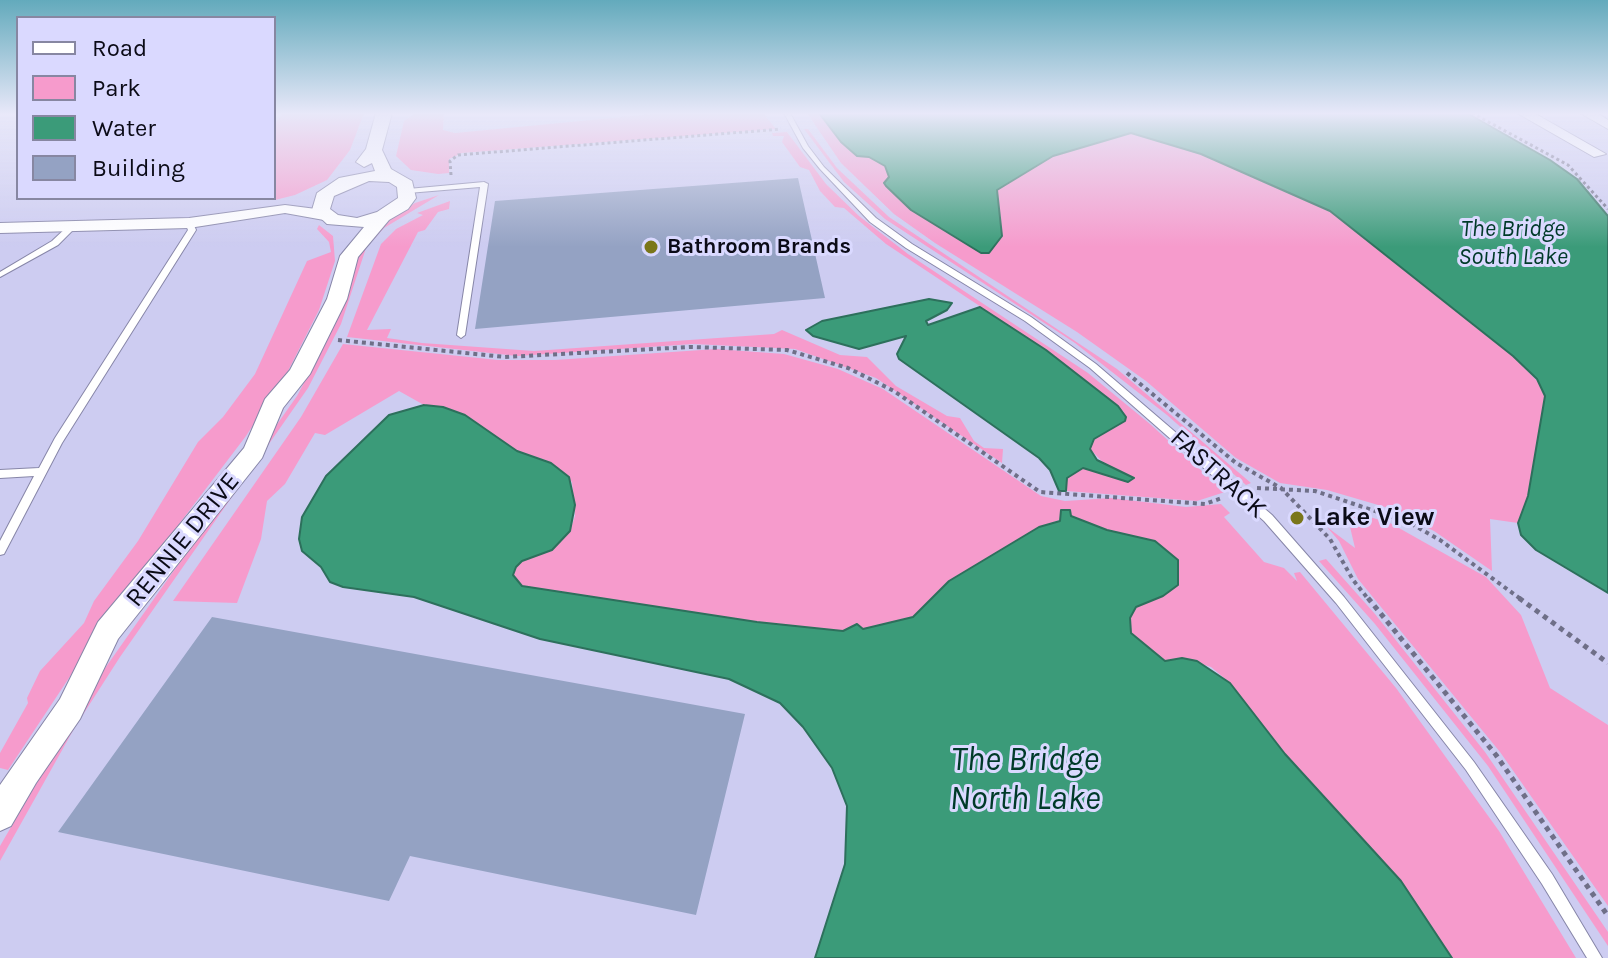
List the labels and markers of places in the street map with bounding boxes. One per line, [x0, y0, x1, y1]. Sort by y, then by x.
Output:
place label: Bathroom Brands [667, 234, 851, 260]
marker: Bathroom Brands [642, 238, 660, 256]
place label: Lake View [1313, 502, 1434, 534]
marker: Lake View [1288, 509, 1306, 527]

